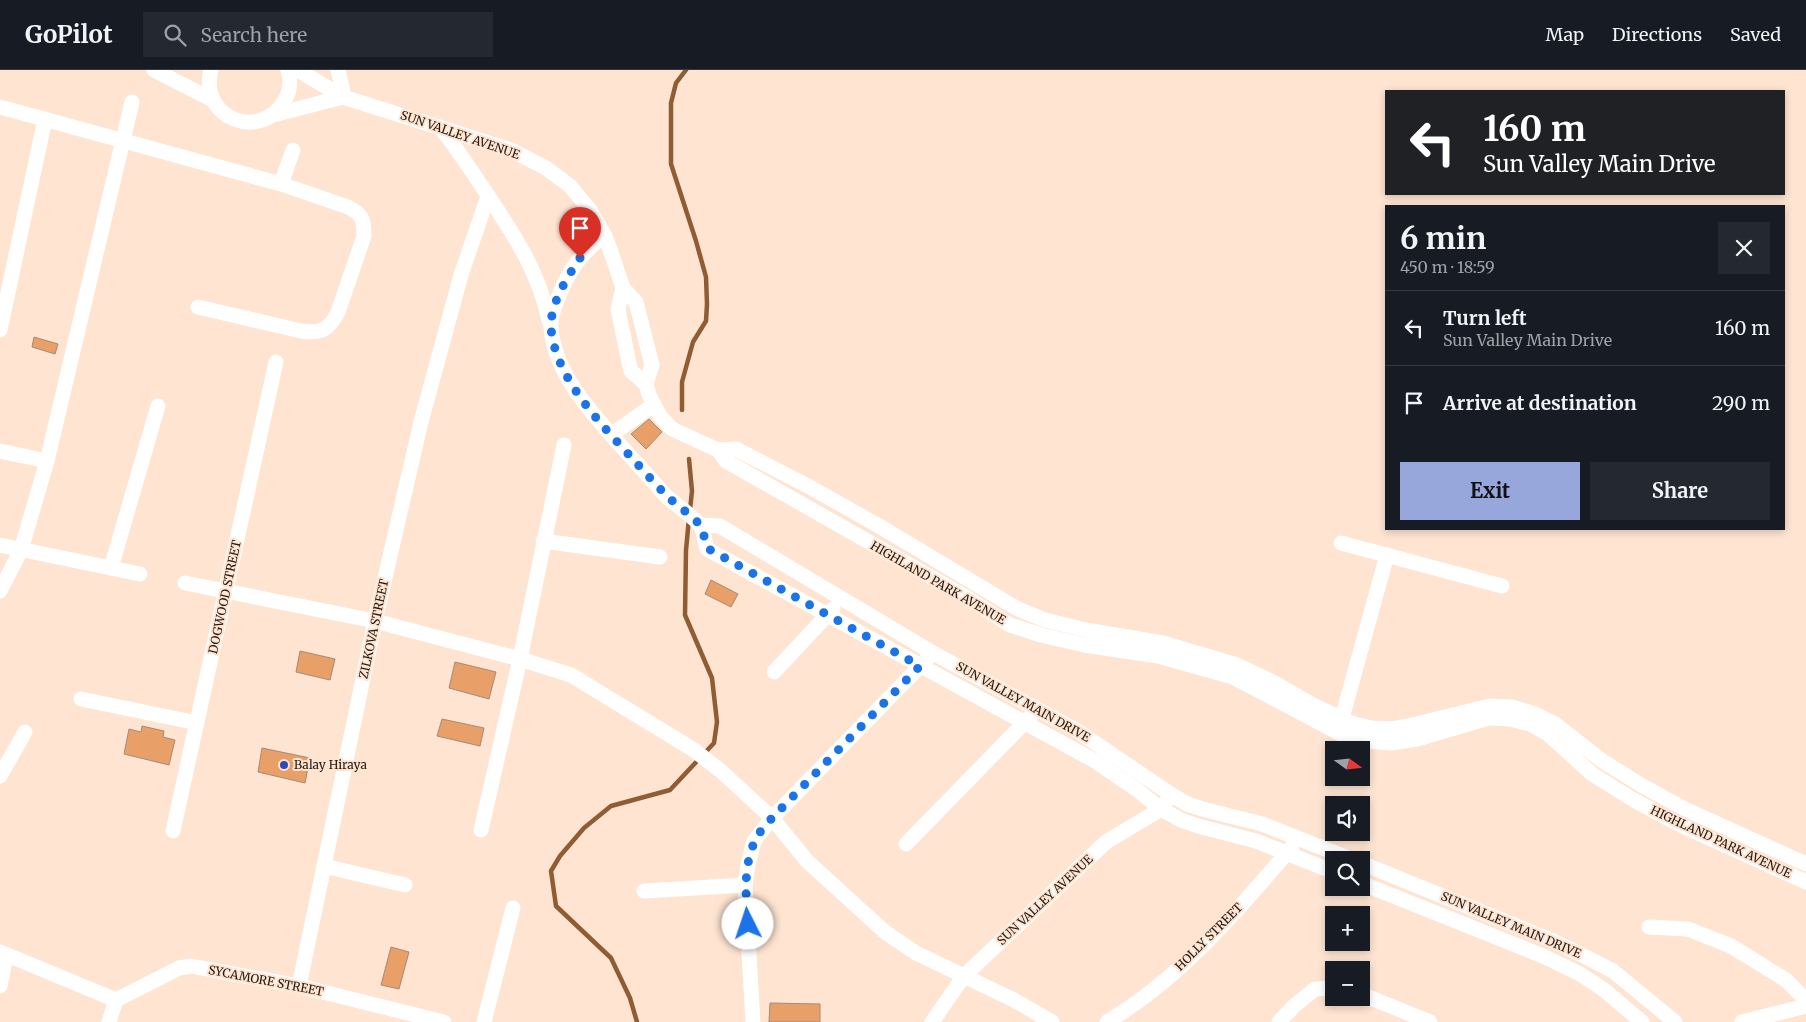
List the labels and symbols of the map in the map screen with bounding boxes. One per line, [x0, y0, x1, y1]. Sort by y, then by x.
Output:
street label: SUN VALLEY AVENUE [398, 107, 522, 162]
pin [559, 207, 601, 258]
street label: DOGWOOD STREET [205, 538, 244, 655]
street label: HIGHLAND PARK AVENUE [868, 538, 1009, 628]
street label: ZILKOVA STREET [356, 577, 392, 680]
street label: SUN VALLEY MAIN DRIVE [954, 658, 1093, 745]
north arrow [1325, 741, 1370, 786]
place label: Balay Hiraya [294, 757, 367, 772]
marker: Balay Hiraya [278, 759, 290, 771]
street label: HIGHLAND PARK AVENUE [1648, 802, 1794, 881]
street label: SUN VALLEY AVENUE [994, 851, 1096, 948]
street label: SUN VALLEY MAIN DRIVE [1439, 888, 1584, 961]
position arrow [721, 897, 773, 949]
street label: HOLLY STREET [1172, 899, 1246, 974]
street label: SYCAMORE STREET [207, 962, 326, 999]

